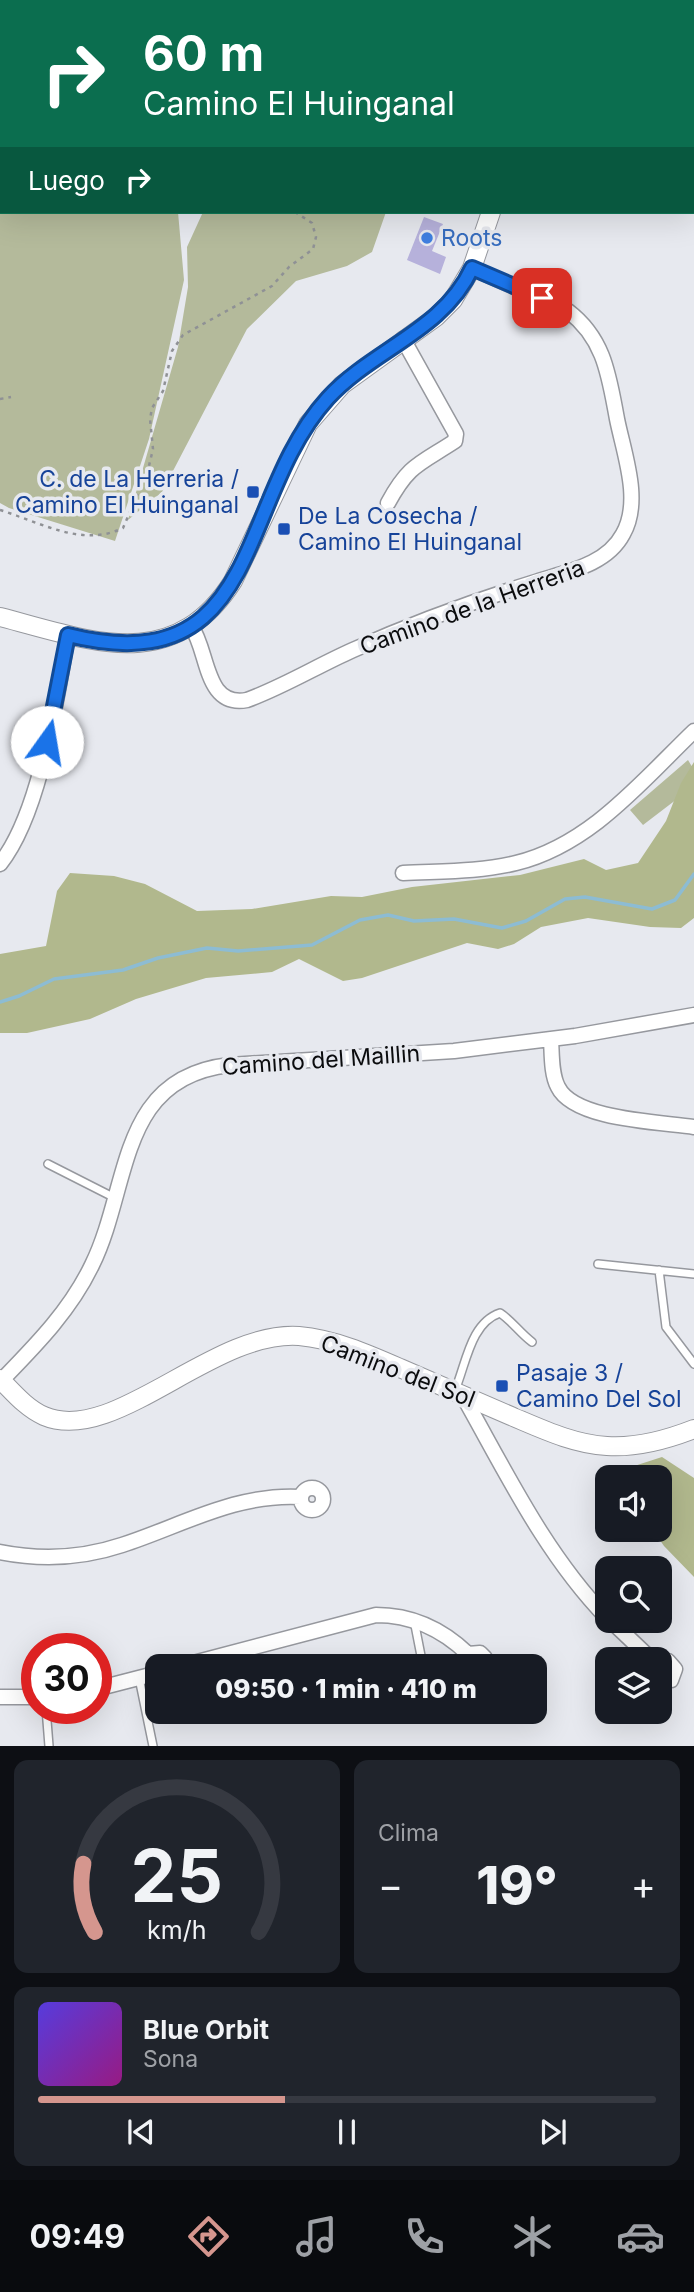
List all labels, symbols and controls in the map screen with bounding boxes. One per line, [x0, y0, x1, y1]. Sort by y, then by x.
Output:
text: 60 m [143, 24, 264, 83]
icon: right [28, 28, 119, 119]
text: Camino El Huinganal [143, 84, 455, 123]
icon: right [119, 161, 157, 199]
text: Luego [28, 165, 105, 196]
place label: Roots [441, 224, 503, 252]
marker: Roots [419, 230, 435, 246]
pin [512, 268, 572, 328]
icon: arrive [523, 279, 561, 317]
place label: C. de La Herreria / Camino El Huinganal [15, 465, 239, 519]
marker: C. de La Herreria / Camino El Huinganal [245, 484, 261, 500]
place label: De La Cosecha / Camino El Huinganal [298, 502, 522, 556]
marker: De La Cosecha / Camino El Huinganal [276, 521, 292, 537]
street label: Camino de la Herreria [356, 553, 588, 661]
position arrow [10, 705, 84, 779]
street label: Camino del Maillin [221, 1039, 421, 1081]
street label: Camino del Sol [317, 1329, 479, 1413]
place label: Pasaje 3 / Camino Del Sol [516, 1359, 681, 1413]
marker: Pasaje 3 / Camino Del Sol [494, 1378, 510, 1394]
map controls [595, 1465, 672, 1724]
button: sound [595, 1465, 672, 1542]
button: search [595, 1556, 672, 1633]
speed limit sign: 30 [21, 1633, 112, 1724]
button: layers [595, 1647, 672, 1724]
text: 09:50 · 1 min · 410 m [215, 1673, 477, 1704]
text: Clima [378, 1819, 439, 1847]
text: 25 [131, 1832, 223, 1921]
text: 19° [476, 1854, 558, 1917]
text: − [378, 1862, 403, 1908]
text: + [631, 1862, 656, 1908]
text: km/h [147, 1915, 207, 1945]
text: Blue Orbit [143, 2014, 269, 2045]
text: Sona [143, 2045, 198, 2073]
icon: previous [122, 2113, 160, 2151]
icon: pause [328, 2113, 366, 2151]
icon: next [534, 2113, 572, 2151]
icon: directions [184, 2212, 233, 2261]
icon: music [292, 2212, 341, 2261]
icon: phone [400, 2212, 449, 2261]
icon: climate [508, 2212, 557, 2261]
icon: car [616, 2212, 665, 2261]
text: 09:49 [29, 2217, 125, 2256]

